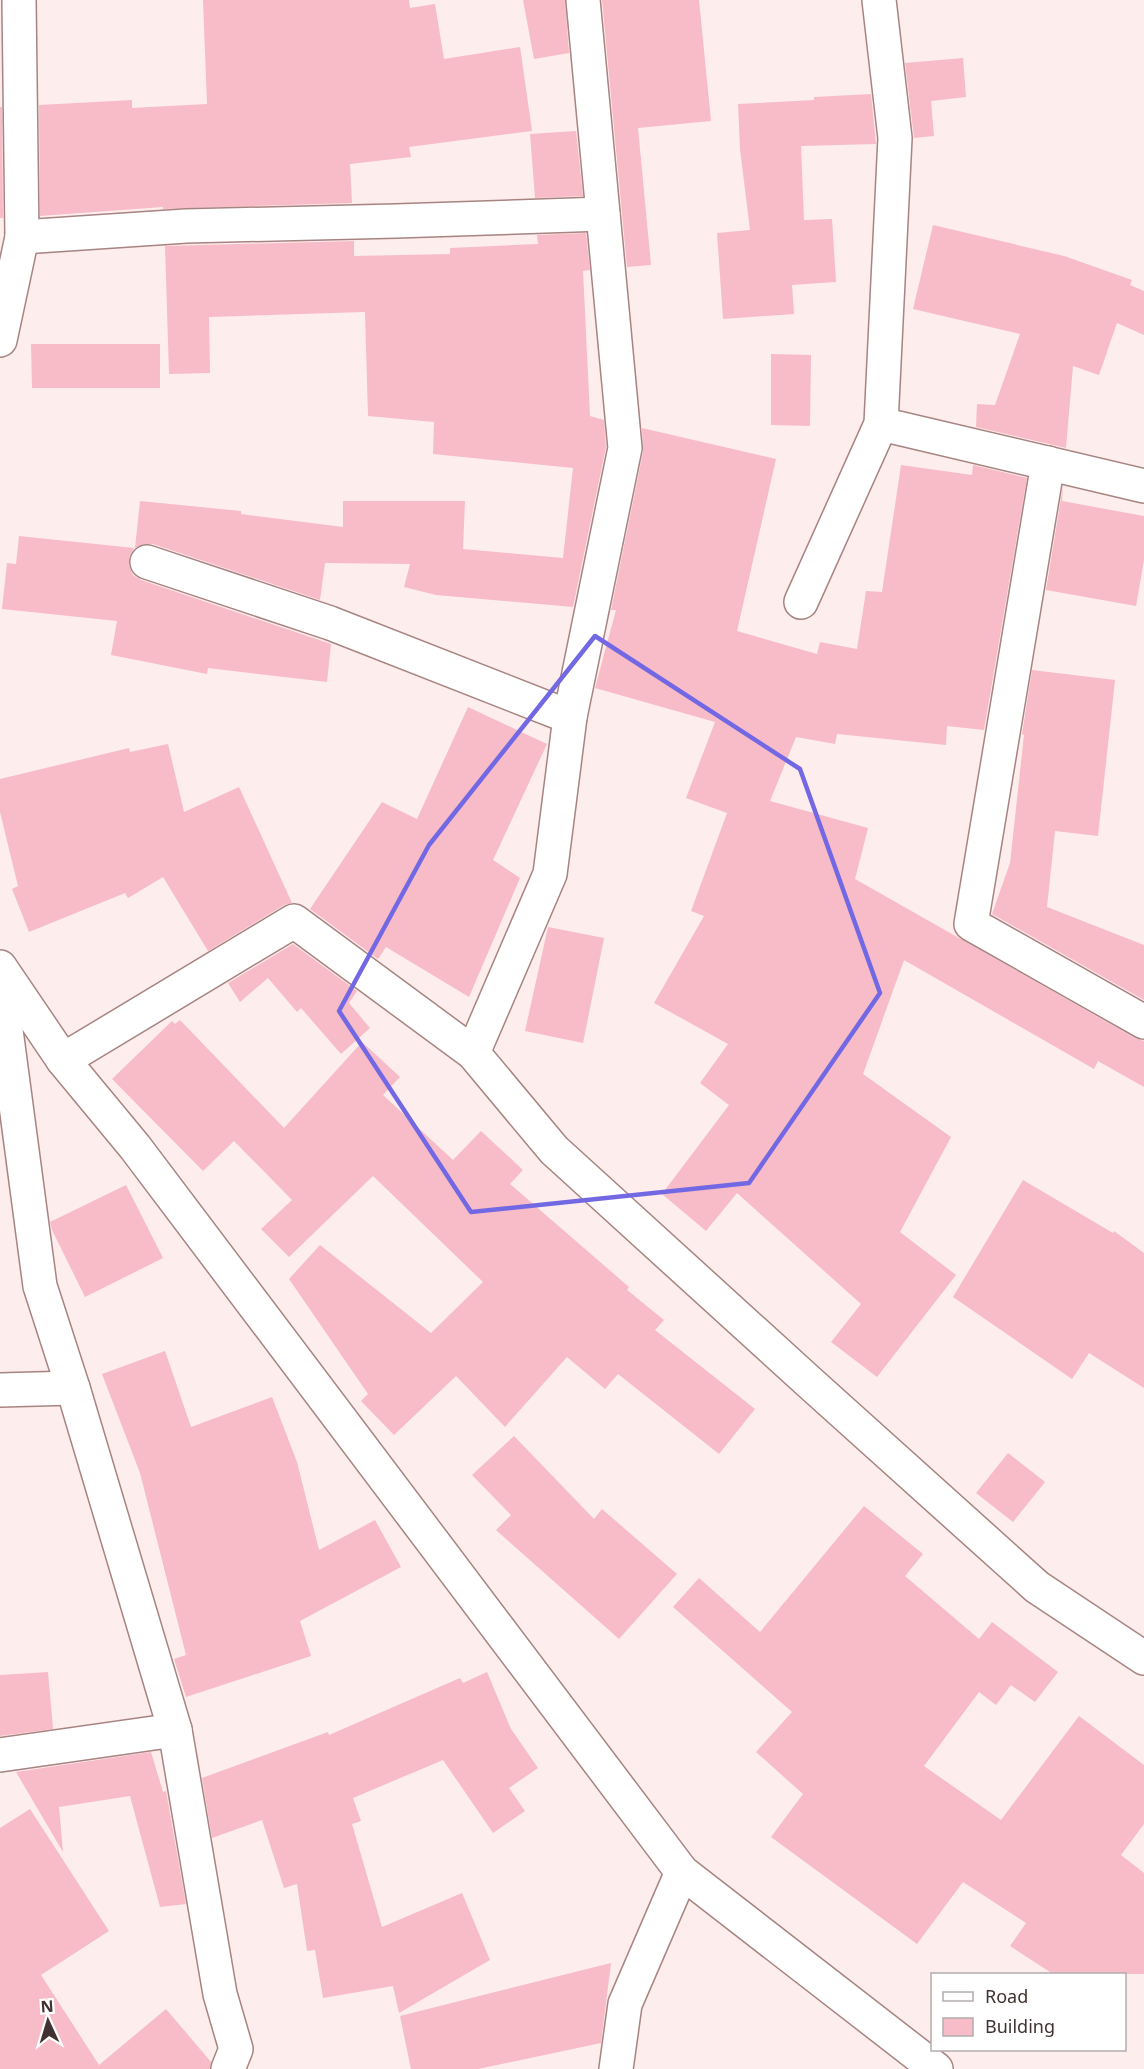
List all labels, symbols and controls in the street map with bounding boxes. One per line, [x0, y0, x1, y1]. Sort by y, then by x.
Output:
legend [931, 1973, 1126, 2051]
text: Road [985, 1984, 1028, 2008]
north arrow [18, 1991, 78, 2051]
text: N [40, 1995, 54, 2017]
text: Building [985, 2014, 1055, 2038]

